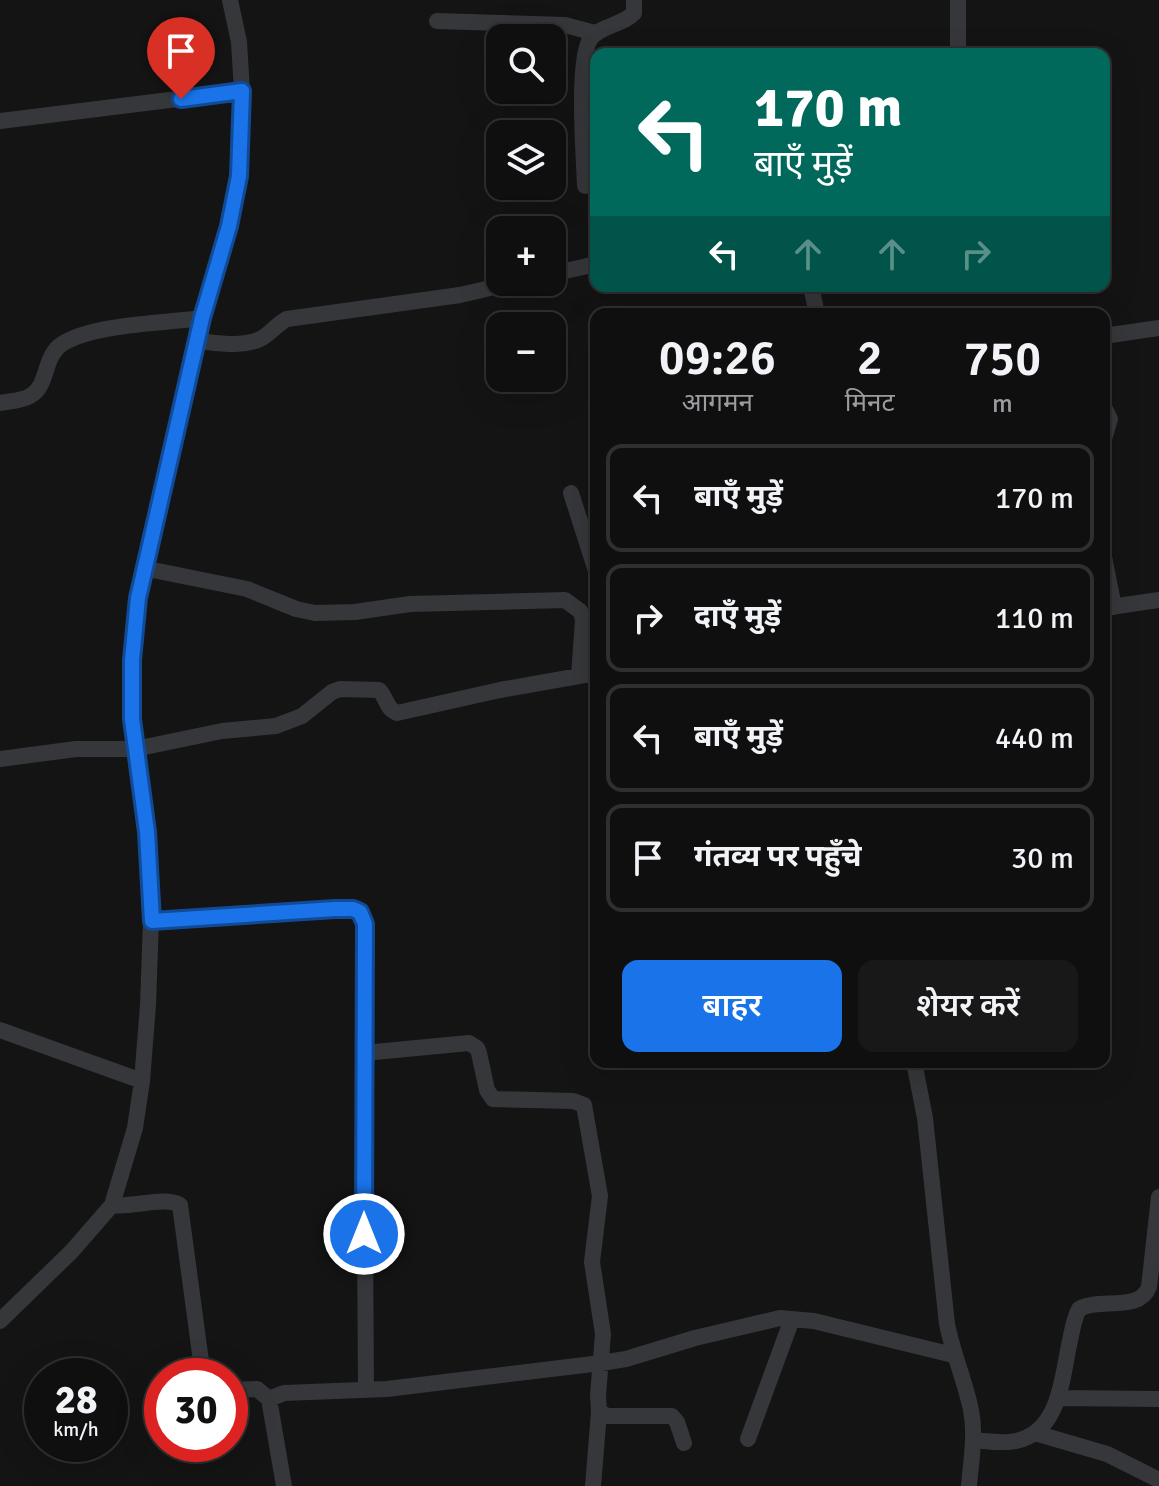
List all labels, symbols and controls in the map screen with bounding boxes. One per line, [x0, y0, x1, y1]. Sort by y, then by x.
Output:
pin [147, 17, 215, 99]
map controls [486, 24, 566, 392]
button: search [486, 24, 566, 104]
icon: arrive [159, 29, 203, 73]
text: 170 m [754, 73, 902, 142]
icon: left [622, 80, 726, 184]
button: layers [486, 120, 566, 200]
text: बाएँ मुड़ें [754, 142, 853, 187]
button: + [486, 216, 566, 296]
icon: left [702, 232, 746, 276]
icon: ahead [786, 232, 830, 276]
icon: ahead [870, 232, 914, 276]
icon: right [954, 232, 998, 276]
button: − [486, 312, 566, 392]
text: 09:26 [659, 329, 776, 388]
text: 2 [857, 329, 883, 388]
text: 750 [963, 330, 1041, 389]
text: आगमन [682, 387, 753, 419]
text: मिनट [845, 387, 895, 419]
text: m [992, 388, 1013, 420]
icon: left [626, 476, 670, 520]
text: बाएँ मुड़ें [694, 478, 783, 515]
text: 170 m [995, 480, 1074, 517]
icon: right [626, 596, 670, 640]
text: दाएँ मुड़ें [694, 598, 781, 635]
text: 110 m [995, 600, 1074, 637]
icon: left [626, 716, 670, 760]
text: बाएँ मुड़ें [694, 718, 783, 755]
text: 440 m [995, 720, 1074, 757]
icon: arrive [626, 836, 670, 880]
text: गंतव्य पर पहुँचे [694, 838, 861, 875]
text: 30 m [1011, 840, 1074, 877]
button: बाहर [622, 960, 842, 1052]
button: शेयर करें [858, 960, 1078, 1052]
position arrow [322, 1192, 406, 1276]
speed limit sign: 30 [144, 1358, 248, 1462]
text: 28 [54, 1375, 98, 1425]
text: km/h [53, 1417, 99, 1442]

